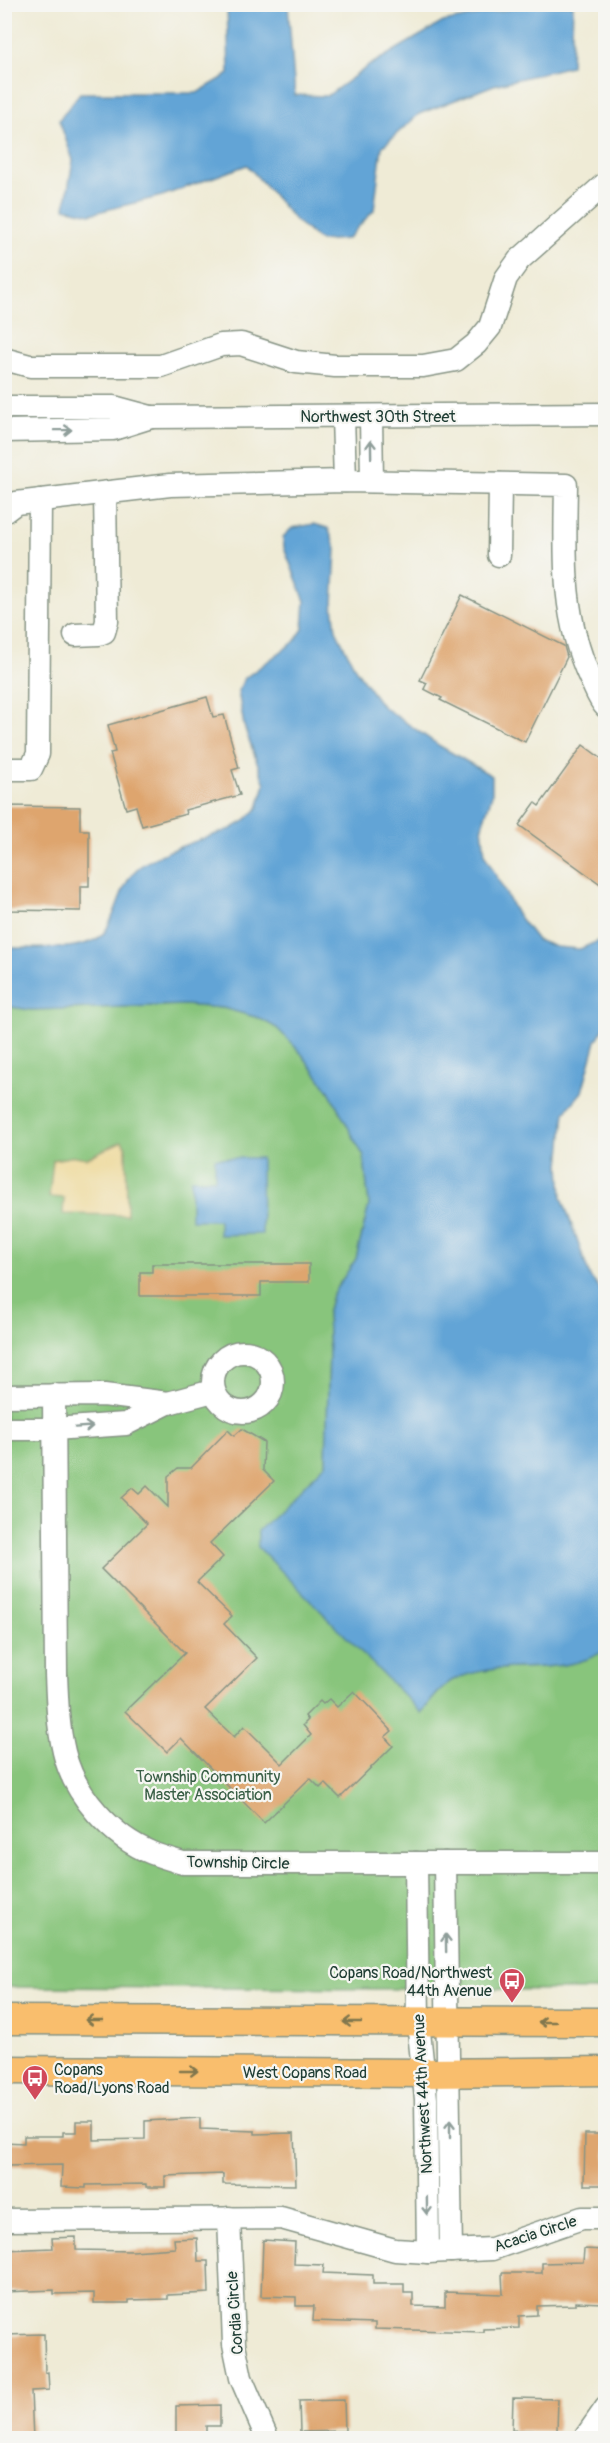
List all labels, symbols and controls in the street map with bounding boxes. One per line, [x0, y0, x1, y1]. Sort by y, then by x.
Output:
street label: Northwest 30th Street [300, 407, 456, 427]
one-way arrow [52, 424, 72, 435]
one-way arrow [365, 440, 377, 460]
one-way arrow [73, 1421, 93, 1432]
park label: Township Community Master Association [136, 1767, 280, 1805]
street label: Township Circle [186, 1852, 290, 1874]
one-way arrow [440, 1933, 452, 1953]
place label: Copans Road/Northwest 44th Avenue [329, 1963, 493, 2001]
bus stop icon: Copans Road/Northwest 44th Avenue [497, 1966, 527, 2004]
street label: Northwest 44th Avenue [409, 2013, 437, 2174]
one-way arrow [85, 2014, 105, 2026]
one-way arrow [343, 2016, 363, 2028]
one-way arrow [538, 2016, 558, 2028]
place label: Copans Road/Lyons Road [54, 2060, 170, 2098]
bus stop icon: Copans Road/Lyons Road [20, 2063, 50, 2101]
street label: West Copans Road [243, 2063, 367, 2083]
one-way arrow [178, 2065, 198, 2077]
one-way arrow [444, 2120, 456, 2140]
one-way arrow [421, 2196, 433, 2216]
street label: Acacia Circle [491, 2211, 579, 2257]
street label: Cordia Circle [222, 2270, 248, 2355]

